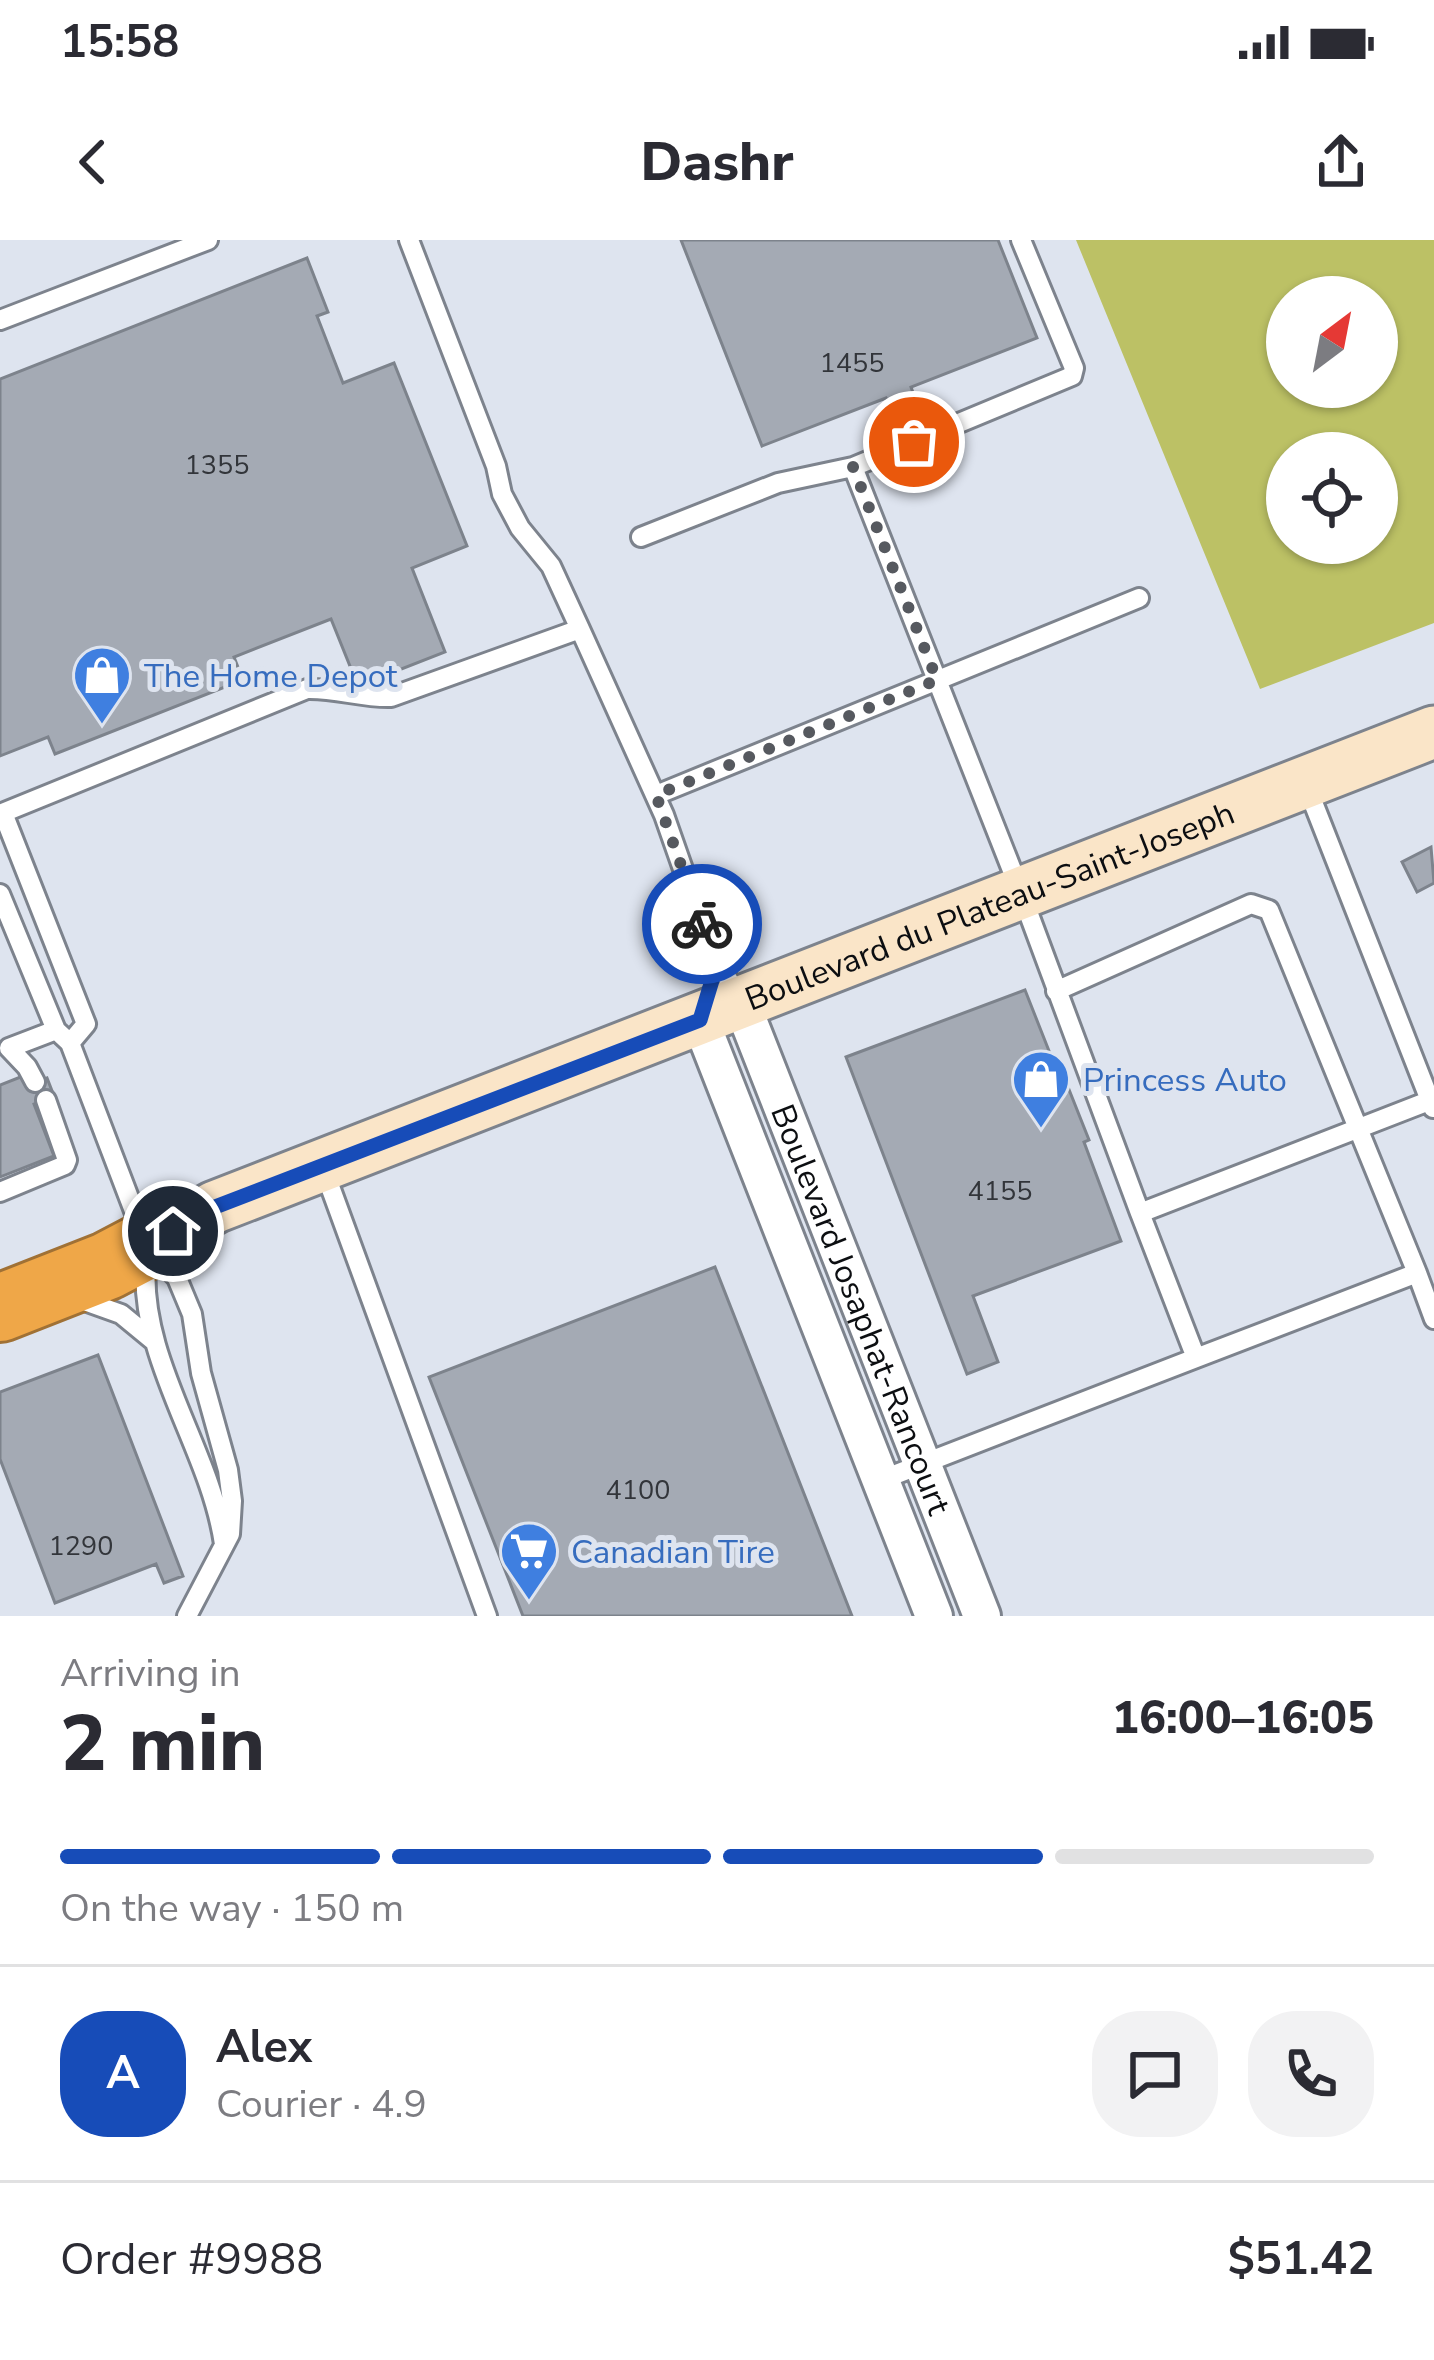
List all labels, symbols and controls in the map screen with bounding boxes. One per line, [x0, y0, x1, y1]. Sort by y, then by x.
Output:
text: 15:58 [60, 12, 179, 73]
text: Dashr [641, 125, 793, 199]
icon: back [60, 129, 126, 195]
icon: share [1308, 129, 1374, 195]
north arrow [1266, 276, 1398, 408]
map controls [1266, 276, 1398, 564]
house number: 1455 [820, 345, 884, 382]
pin [863, 391, 965, 493]
icon: bag [881, 409, 947, 475]
button: locate [1266, 432, 1398, 564]
house number: 1355 [185, 447, 249, 484]
shop icon: The Home Depot [71, 644, 133, 726]
place label: The Home Depot [144, 654, 398, 699]
street label: Boulevard du Plateau-Saint-Joseph [739, 791, 1241, 1022]
courier [642, 864, 762, 984]
icon: bike [669, 891, 735, 957]
shop icon: Princess Auto [1010, 1048, 1072, 1130]
place label: Princess Auto [1083, 1058, 1287, 1103]
street label: Boulevard Josaphat-Rancourt [759, 1098, 961, 1522]
house number: 4155 [968, 1173, 1032, 1210]
pin [122, 1180, 224, 1282]
icon: home [140, 1198, 206, 1264]
house number: 4100 [606, 1472, 670, 1509]
supermarket icon: Canadian Tire [498, 1520, 560, 1602]
house number: 1290 [49, 1528, 113, 1565]
place label: Canadian Tire [571, 1530, 775, 1575]
text: Arriving in [60, 1647, 241, 1700]
text: 16:00–16:05 [1112, 1688, 1374, 1749]
text: 2 min [60, 1691, 265, 1798]
text: On the way · 150 m [60, 1882, 404, 1935]
button: chat [1092, 2011, 1218, 2137]
button: phone [1248, 2011, 1374, 2137]
text: Alex [216, 2017, 312, 2078]
text: A [106, 2043, 140, 2104]
text: Courier · 4.9 [216, 2078, 427, 2131]
text: Order #9988 [60, 2229, 323, 2290]
text: $51.42 [1228, 2229, 1374, 2290]

